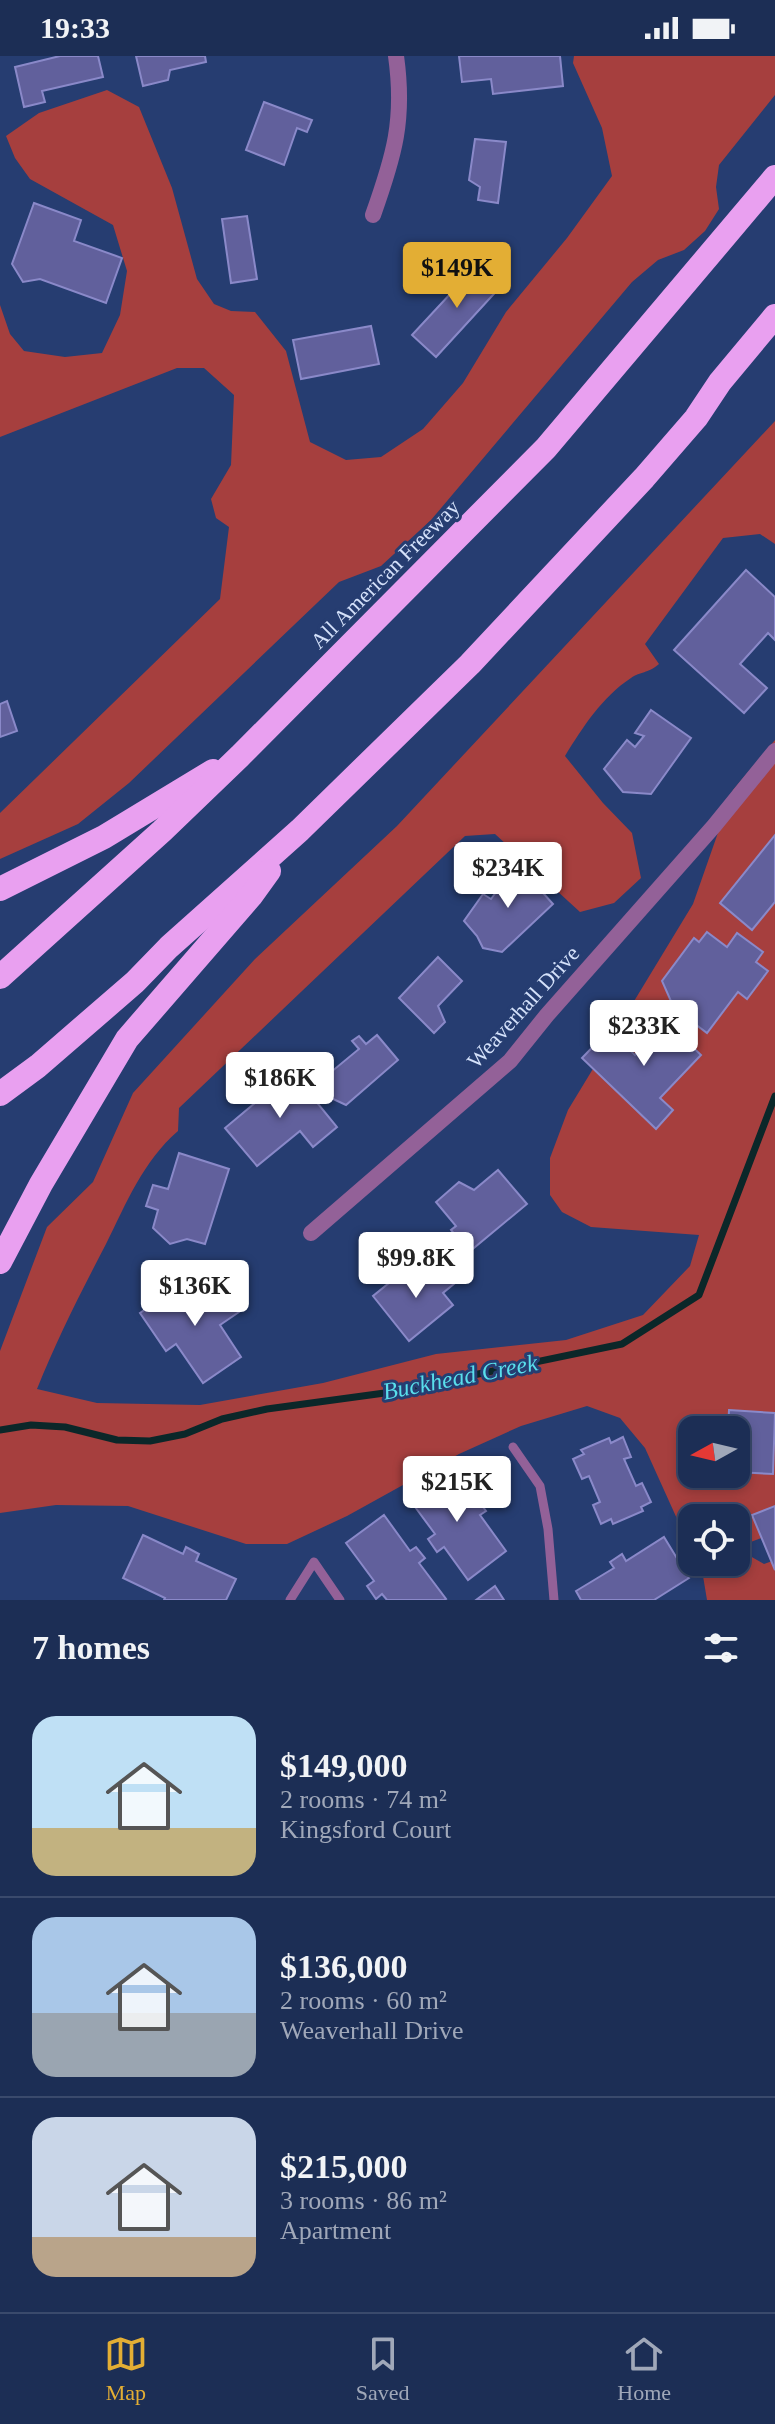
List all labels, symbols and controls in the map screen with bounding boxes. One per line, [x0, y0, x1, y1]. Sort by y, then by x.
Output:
text: 19:33 [40, 11, 110, 44]
pin: $149K [401, 242, 513, 310]
text: $149K [421, 253, 493, 282]
street label: All American Freeway [305, 494, 465, 654]
pin: $234K [452, 842, 564, 910]
text: $234K [472, 853, 544, 882]
street label: Weaverhall Drive [462, 941, 584, 1073]
pin: $233K [588, 1000, 700, 1068]
text: $233K [608, 1011, 680, 1040]
pin: $186K [224, 1052, 336, 1120]
text: $186K [244, 1063, 316, 1092]
pin: $99.8K [351, 1232, 481, 1300]
text: $99.8K [377, 1243, 455, 1272]
pin: $136K [139, 1260, 251, 1328]
text: $136K [159, 1271, 231, 1300]
water label: Buckhead Creek [380, 1349, 540, 1405]
north arrow [678, 1416, 750, 1488]
map controls [678, 1416, 750, 1576]
pin: $215K [401, 1456, 513, 1524]
text: $215K [421, 1467, 493, 1496]
button: locate [678, 1504, 750, 1576]
icon: filters [699, 1626, 743, 1670]
text: 7 homes [32, 1629, 150, 1666]
text: $149,000 [280, 1747, 408, 1784]
icon: home [96, 1748, 192, 1844]
text: 2 rooms · 74 m² [280, 1785, 447, 1814]
text: Kingsford Court [280, 1815, 451, 1844]
text: $136,000 [280, 1948, 408, 1985]
icon: home [96, 1949, 192, 2045]
text: 2 rooms · 60 m² [280, 1986, 447, 2015]
text: Weaverhall Drive [280, 2016, 463, 2045]
text: $215,000 [280, 2148, 408, 2185]
icon: home [96, 2149, 192, 2245]
text: 3 rooms · 86 m² [280, 2186, 447, 2215]
text: Apartment [280, 2216, 391, 2245]
tab: Map [104, 2332, 148, 2406]
tab: Saved [356, 2332, 409, 2406]
tab: Home [617, 2332, 671, 2406]

